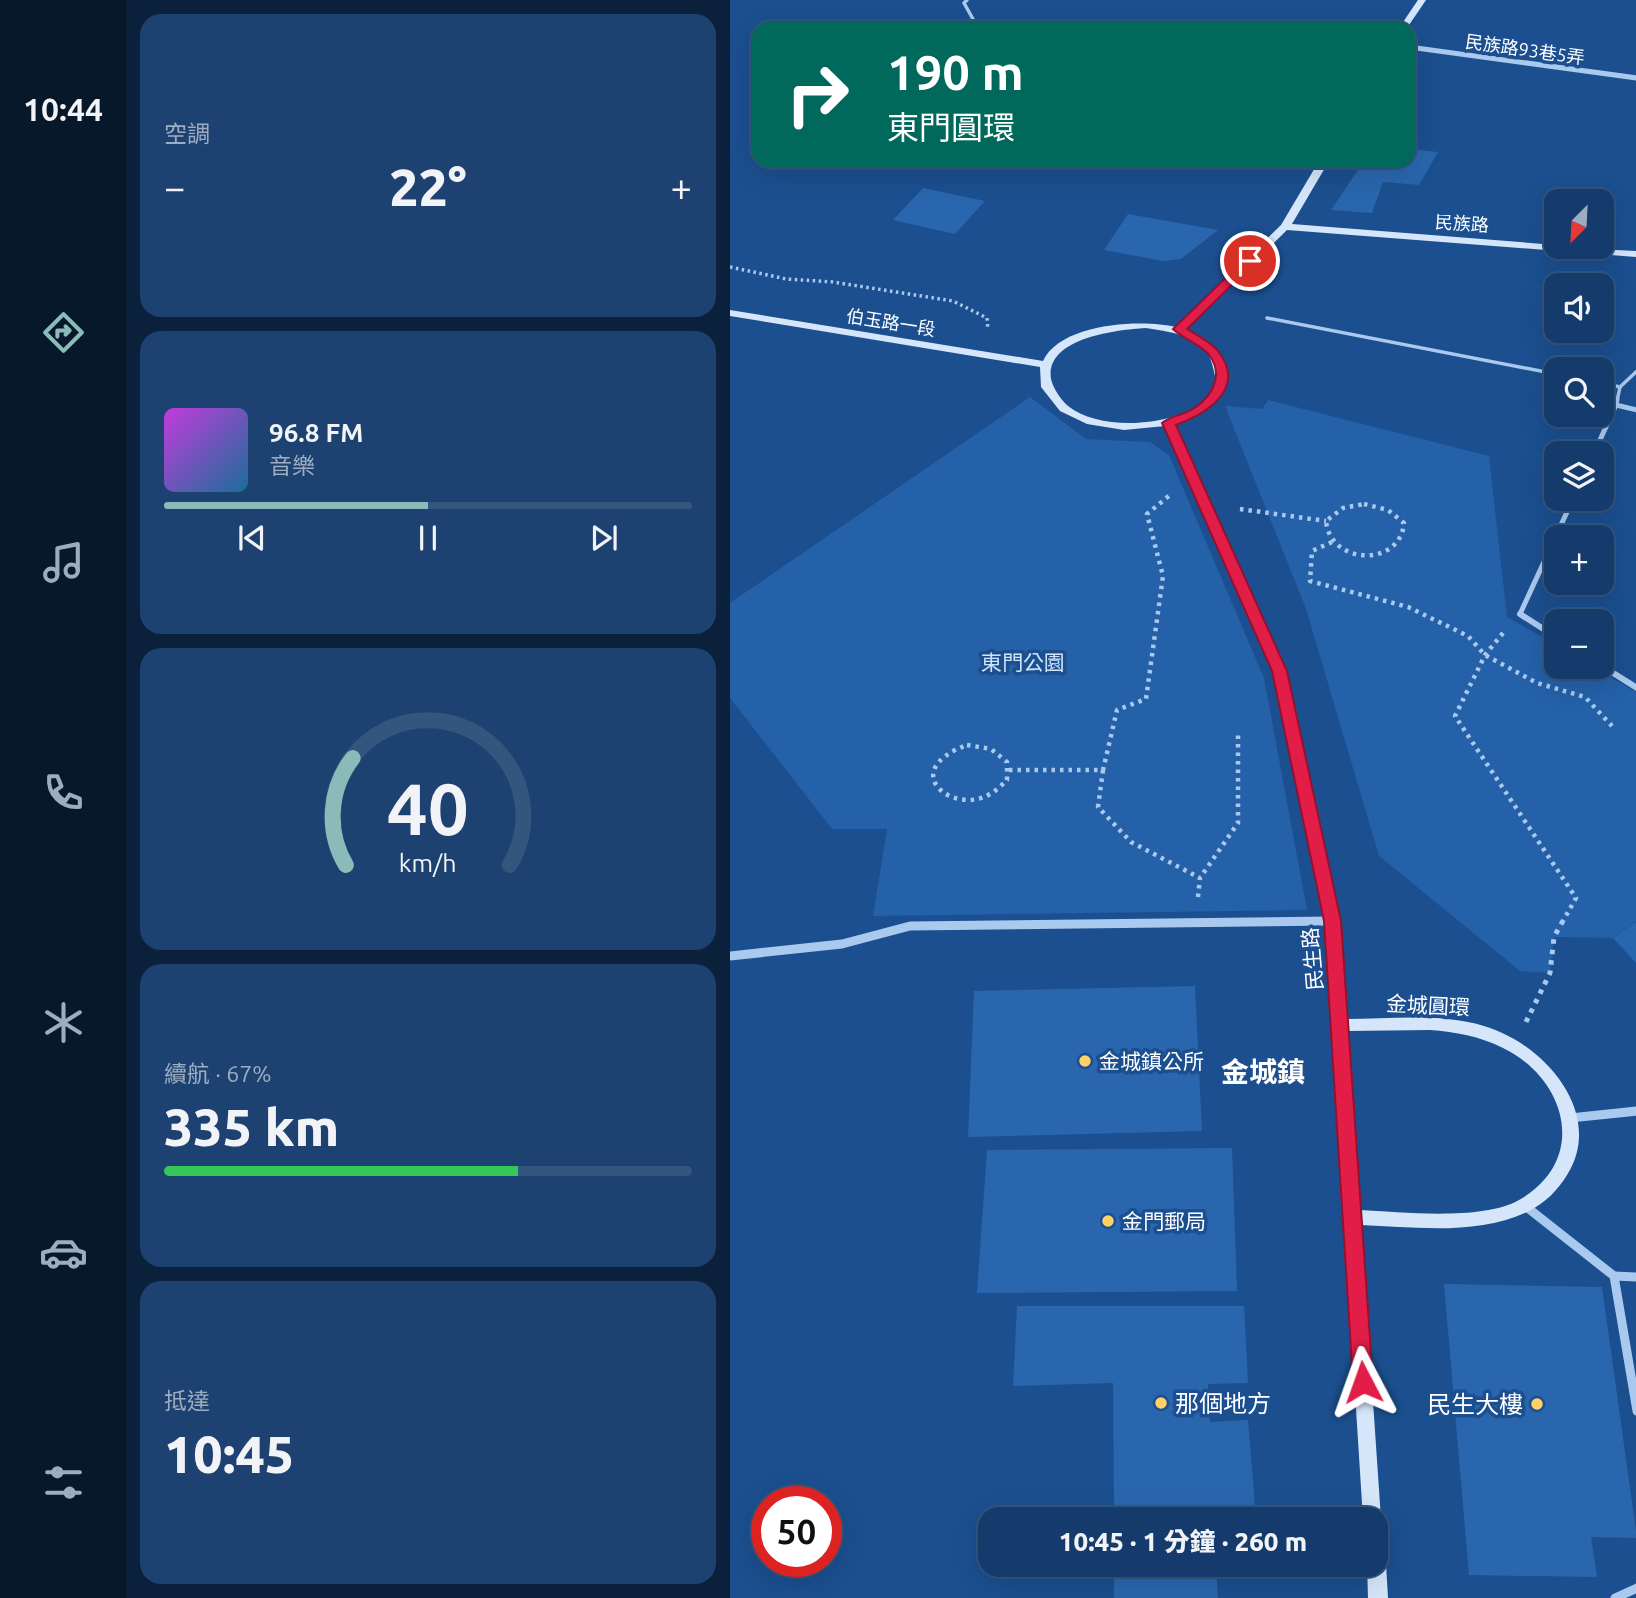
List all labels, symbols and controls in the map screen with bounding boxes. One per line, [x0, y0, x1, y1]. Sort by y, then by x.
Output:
street label: 民族路93巷5弄 [1464, 31, 1586, 67]
text: 190 m [887, 44, 1024, 99]
icon: right [772, 49, 863, 140]
text: 10:44 [23, 91, 103, 127]
text: 東門圓環 [887, 109, 1015, 145]
text: 空調 [164, 121, 210, 146]
text: 22° [389, 158, 467, 216]
text: − [164, 166, 185, 208]
text: + [671, 166, 692, 208]
north arrow [1544, 189, 1614, 259]
map controls [1544, 189, 1614, 679]
street label: 民族路 [1434, 211, 1490, 235]
pin [1220, 231, 1280, 291]
icon: arrive [1231, 242, 1269, 280]
button: sound [1544, 273, 1614, 343]
street label: 伯玉路一段 [845, 305, 937, 339]
icon: directions [39, 308, 88, 357]
button: search [1544, 357, 1614, 427]
text: 96.8 FM [269, 418, 363, 447]
button: layers [1544, 441, 1614, 511]
text: 音樂 [269, 453, 315, 478]
icon: previous [233, 519, 271, 557]
icon: pause [409, 519, 447, 557]
icon: next [585, 519, 623, 557]
button: + [1544, 525, 1614, 595]
icon: music [39, 538, 88, 587]
button: − [1544, 609, 1614, 679]
park label: 東門公園 [981, 650, 1065, 674]
text: 40 [387, 767, 469, 849]
icon: phone [39, 768, 88, 817]
text: km/h [399, 849, 457, 877]
street label: 民生路 [1297, 927, 1327, 991]
street label: 金城圓環 [1385, 991, 1471, 1019]
icon: climate [39, 998, 88, 1047]
place label: 金城鎮公所 [1099, 1049, 1204, 1073]
marker: 金城鎮公所 [1077, 1053, 1093, 1069]
district label: 金城鎮 [1221, 1056, 1305, 1087]
text: 續航 · 67% [164, 1061, 271, 1086]
text: 335 km [164, 1098, 339, 1156]
place label: 金門郵局 [1122, 1209, 1206, 1233]
marker: 金門郵局 [1100, 1213, 1116, 1229]
icon: car [39, 1228, 88, 1277]
position arrow [1326, 1345, 1400, 1419]
text: 抵達 [164, 1388, 210, 1413]
place label: 那個地方 [1175, 1390, 1271, 1417]
place label: 民生大樓 [1427, 1391, 1523, 1418]
marker: 那個地方 [1153, 1395, 1169, 1411]
marker: 民生大樓 [1529, 1396, 1545, 1412]
text: 10:45 [164, 1425, 294, 1483]
icon: filters [39, 1458, 88, 1507]
speed limit sign: 50 [751, 1486, 842, 1577]
text: 10:45 · 1 分鐘 · 260 m [1059, 1527, 1307, 1556]

